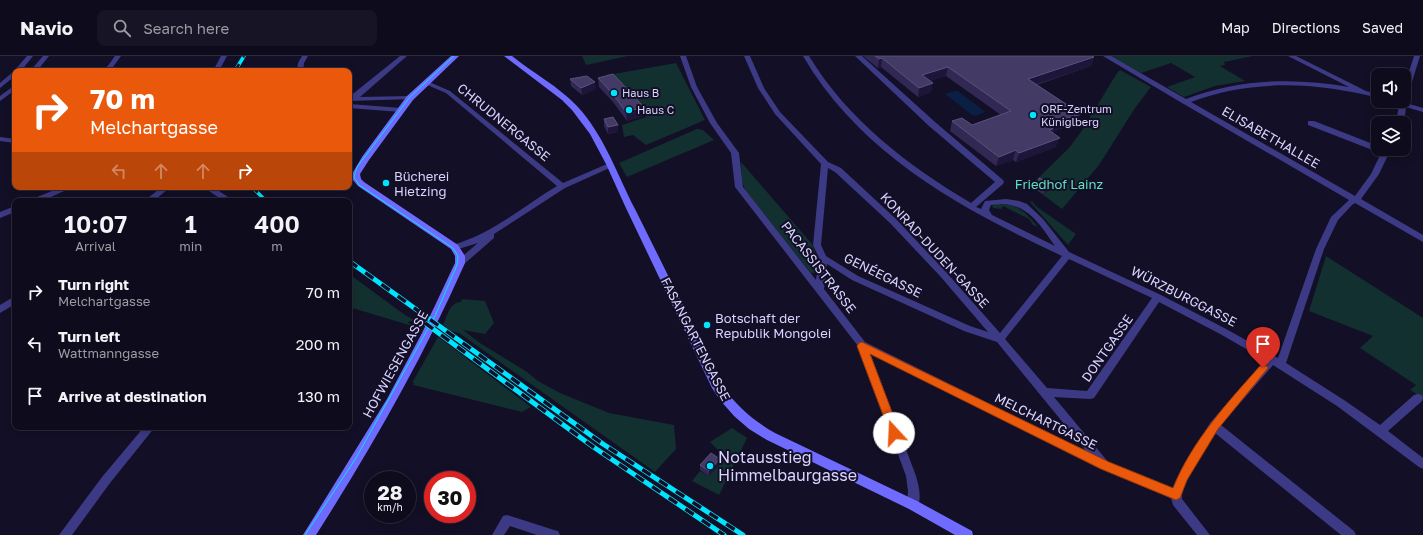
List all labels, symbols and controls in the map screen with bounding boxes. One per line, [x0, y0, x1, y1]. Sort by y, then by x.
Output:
search box [97, 10, 377, 46]
text: Navio [20, 16, 73, 39]
icon: search [111, 17, 133, 39]
text: Search here [143, 19, 229, 37]
text: Map [1221, 19, 1250, 36]
text: Directions [1272, 19, 1340, 36]
text: Saved [1362, 19, 1403, 36]
map controls [1371, 68, 1411, 156]
button: sound [1371, 68, 1411, 108]
street label: CHRUDNERGASSE [454, 80, 554, 164]
text: 70 m [90, 82, 155, 115]
icon: right [24, 84, 76, 136]
place label: Haus B [622, 86, 659, 99]
marker: Haus B [609, 88, 619, 98]
place label: ORF-Zentrum Küniglberg [1041, 102, 1112, 128]
street label: ELISABETHALLEE [1219, 102, 1323, 172]
place label: Haus C [637, 103, 674, 116]
marker: Haus C [624, 105, 634, 115]
marker: ORF-Zentrum Küniglberg [1028, 110, 1038, 120]
text: Melchartgasse [90, 116, 218, 138]
button: layers [1371, 116, 1411, 156]
icon: left [108, 160, 130, 182]
icon: ahead [150, 160, 172, 182]
icon: ahead [192, 160, 214, 182]
icon: right [234, 160, 256, 182]
place label: Bücherei Hietzing [394, 168, 449, 199]
park label: Friedhof Lainz [1015, 176, 1104, 192]
marker: Bücherei Hietzing [381, 178, 391, 188]
street label: KONRAD-DUDEN-GASSE [877, 189, 993, 311]
text: 10:07 [64, 209, 127, 238]
text: 1 [185, 209, 197, 238]
text: 400 [254, 209, 300, 238]
street label: PACASSISTRASSE [778, 218, 860, 316]
text: Arrival [75, 238, 116, 254]
text: min [179, 238, 202, 254]
text: m [271, 238, 283, 254]
street label: GENÉEGASSE [841, 249, 925, 301]
street label: WÜRZBURGGASSE [1128, 262, 1240, 330]
text: Turn right [58, 275, 129, 293]
street label: FASANGARTENGASSE [658, 275, 734, 404]
icon: right [24, 281, 46, 303]
text: 70 m [306, 283, 340, 301]
text: Melchartgasse [58, 293, 150, 309]
street label: HOFWIESENGASSE [359, 308, 431, 420]
place label: Botschaft der Republik Mongolei [715, 310, 831, 341]
street label: DONTGASSE [1078, 311, 1136, 385]
marker: Botschaft der Republik Mongolei [702, 320, 712, 330]
text: Turn left [58, 327, 120, 345]
pin [1246, 327, 1280, 368]
icon: left [24, 333, 46, 355]
icon: arrive [1252, 333, 1274, 355]
text: 200 m [296, 335, 340, 353]
text: Wattmanngasse [58, 345, 159, 361]
icon: arrive [24, 385, 46, 407]
text: Arrive at destination [58, 387, 207, 405]
text: 130 m [298, 387, 340, 405]
street label: MELCHARTGASSE [992, 389, 1100, 453]
position arrow [873, 412, 915, 454]
place label: Notausstieg Himmelbaurgasse [718, 447, 857, 485]
marker: Notausstieg Himmelbaurgasse [705, 461, 715, 471]
speed limit sign: 30 [424, 471, 476, 523]
text: 28 [377, 480, 402, 504]
text: km/h [377, 501, 403, 513]

